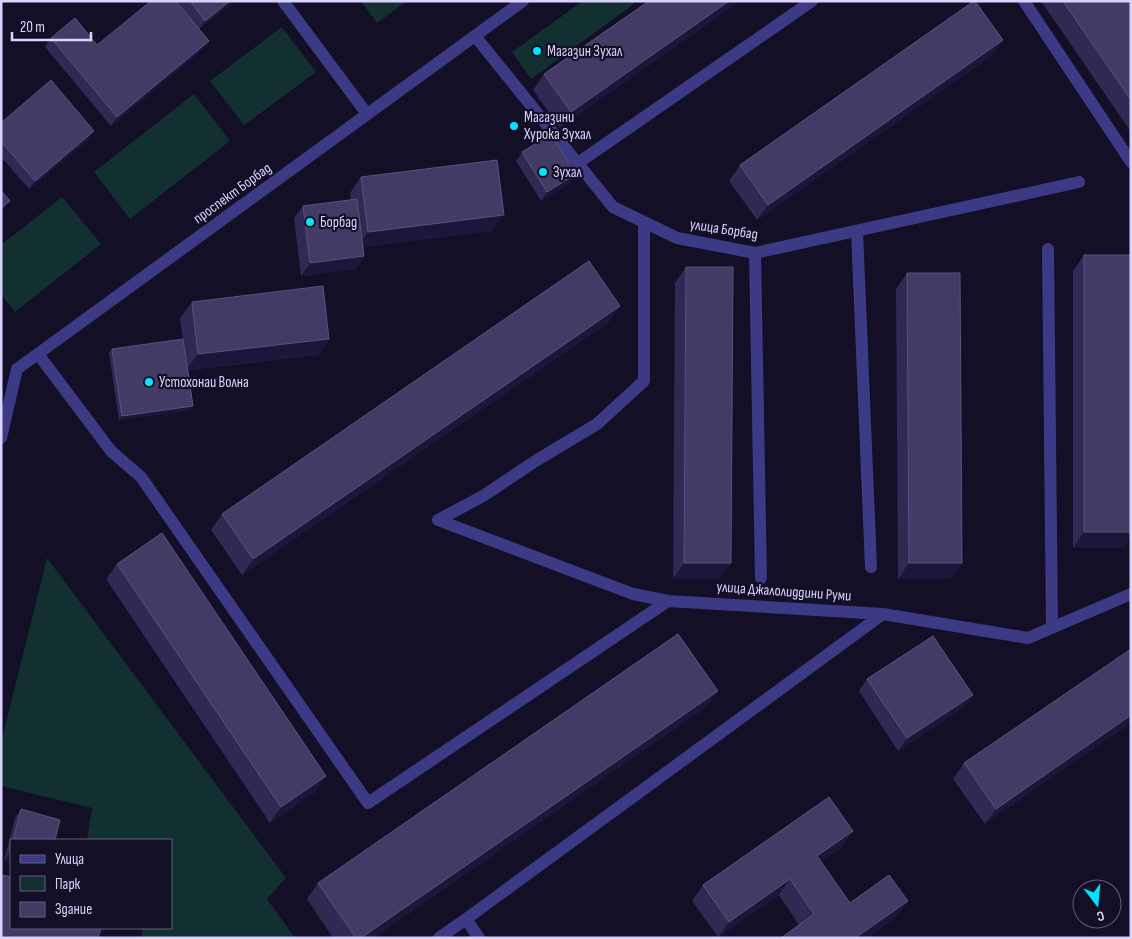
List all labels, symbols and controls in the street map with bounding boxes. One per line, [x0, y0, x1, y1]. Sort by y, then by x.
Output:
scale bar [12, 10, 91, 42]
text: 20 m [20, 18, 45, 37]
place label: Магазин Зухал [547, 42, 623, 61]
marker: Магазин Зухал [531, 45, 543, 57]
place label: Магазини Хурока Зухал [523, 108, 592, 144]
marker: Магазини Хурока Зухал [508, 120, 520, 132]
street label: проспект Борбад [189, 159, 275, 228]
place label: Зухал [553, 163, 583, 182]
marker: Зухал [537, 166, 549, 178]
place label: Борбад [320, 213, 357, 232]
street label: улица Борбад [688, 215, 759, 244]
marker: Борбад [304, 216, 316, 228]
place label: Устохонаи Волна [159, 373, 249, 392]
marker: Устохонаи Волна [143, 376, 155, 388]
street label: улица Джалолиддини Руми [716, 577, 852, 606]
legend [10, 839, 172, 929]
text: Улица [55, 850, 84, 869]
text: Парк [55, 875, 81, 894]
north arrow [1072, 879, 1122, 929]
text: Здание [55, 900, 92, 919]
text: С [1095, 907, 1106, 925]

